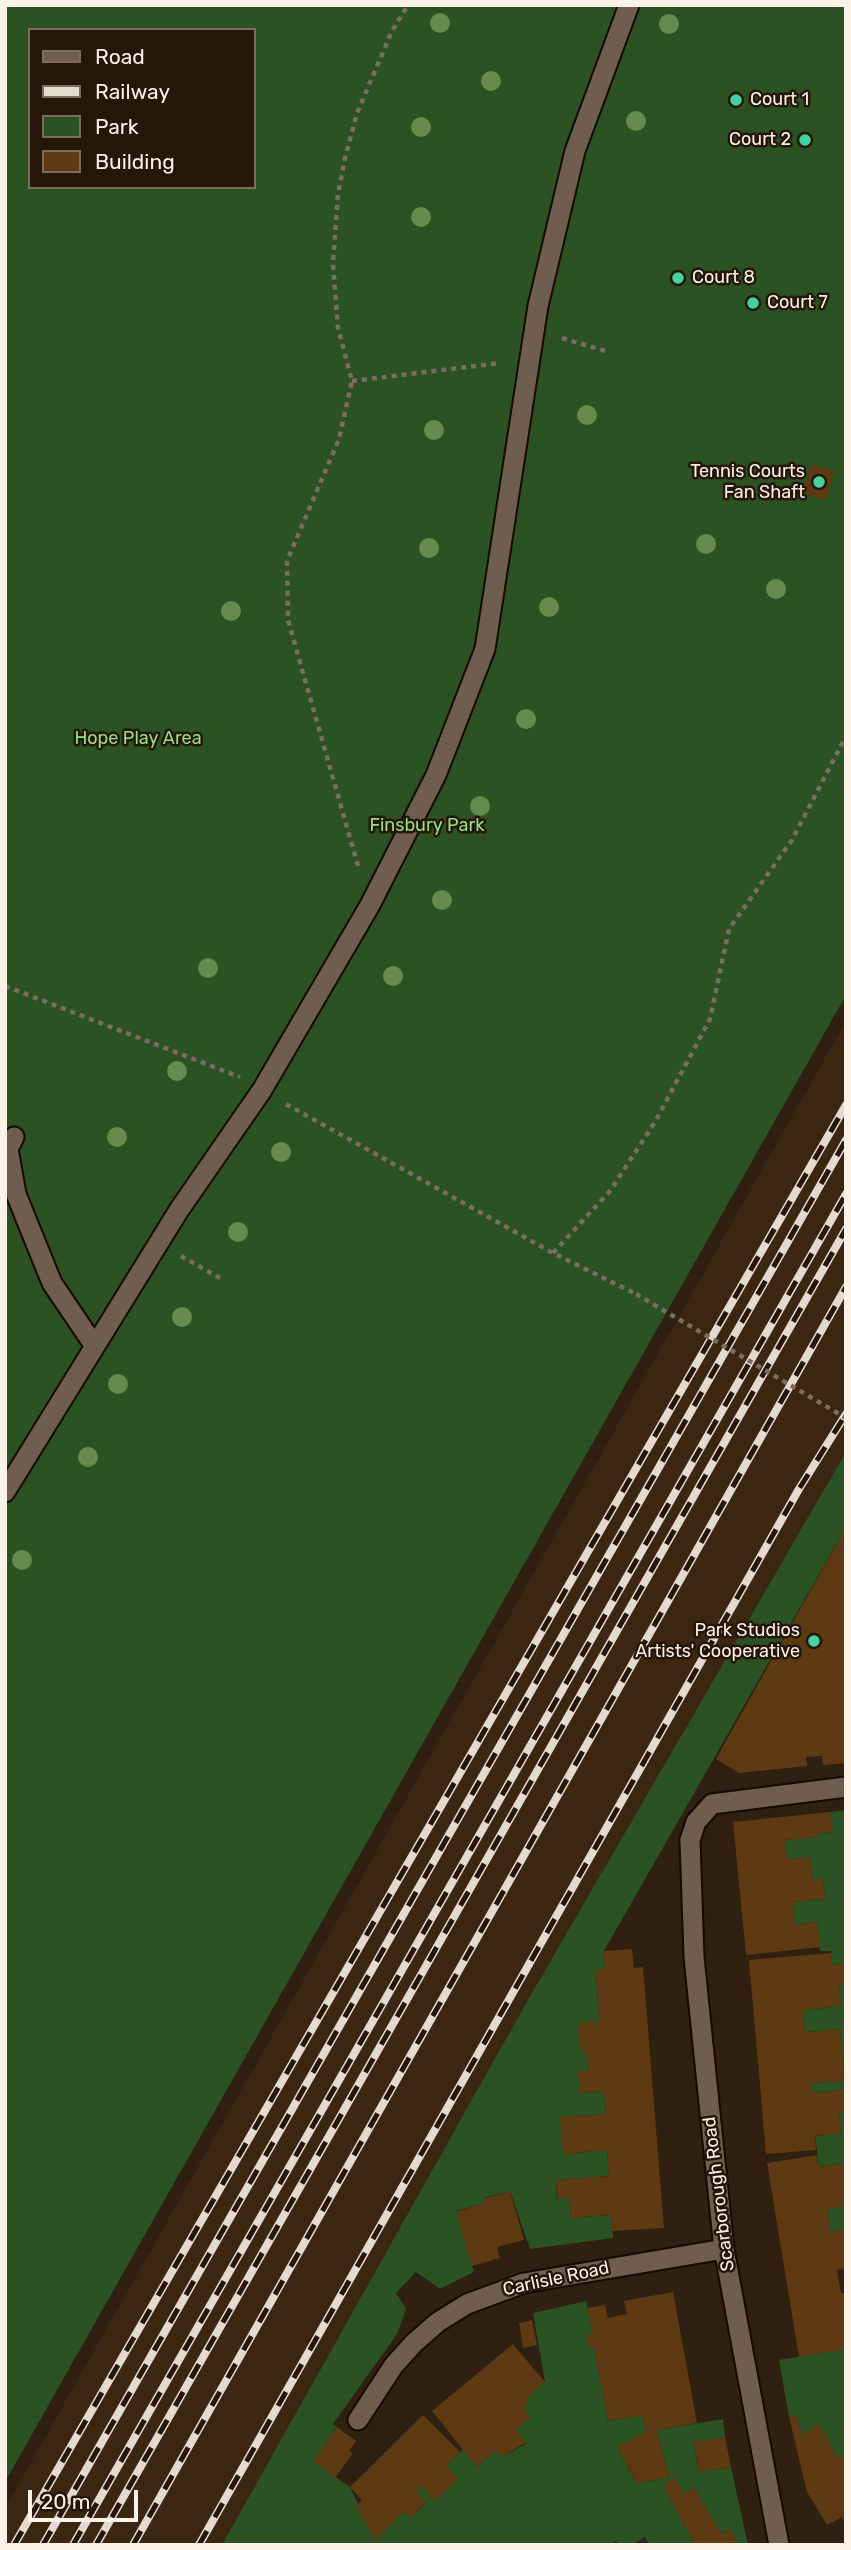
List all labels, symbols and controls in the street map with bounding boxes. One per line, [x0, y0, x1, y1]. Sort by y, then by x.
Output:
legend [28, 28, 256, 189]
text: Road [95, 44, 145, 69]
text: Railway [95, 79, 170, 104]
place label: Court 1 [750, 89, 809, 111]
marker: Court 1 [728, 92, 744, 108]
text: Park [95, 114, 139, 139]
place label: Court 2 [729, 129, 791, 151]
marker: Court 2 [797, 132, 813, 148]
text: Building [95, 149, 175, 174]
place label: Court 8 [692, 267, 755, 289]
marker: Court 8 [670, 270, 686, 286]
place label: Court 7 [767, 292, 828, 314]
marker: Court 7 [745, 295, 761, 311]
place label: Tennis Courts Fan Shaft [690, 461, 805, 504]
marker: Tennis Courts Fan Shaft [811, 474, 827, 490]
park label: Hope Play Area [74, 728, 202, 750]
park label: Finsbury Park [369, 815, 485, 837]
place label: Park Studios Artists' Cooperative [635, 1620, 800, 1662]
marker: Park Studios Artists' Cooperative [806, 1633, 822, 1649]
street label: Scarborough Road [699, 2115, 739, 2273]
street label: Carlisle Road [501, 2257, 611, 2301]
scale bar [32, 2476, 142, 2520]
text: 20 m [41, 2489, 90, 2514]

